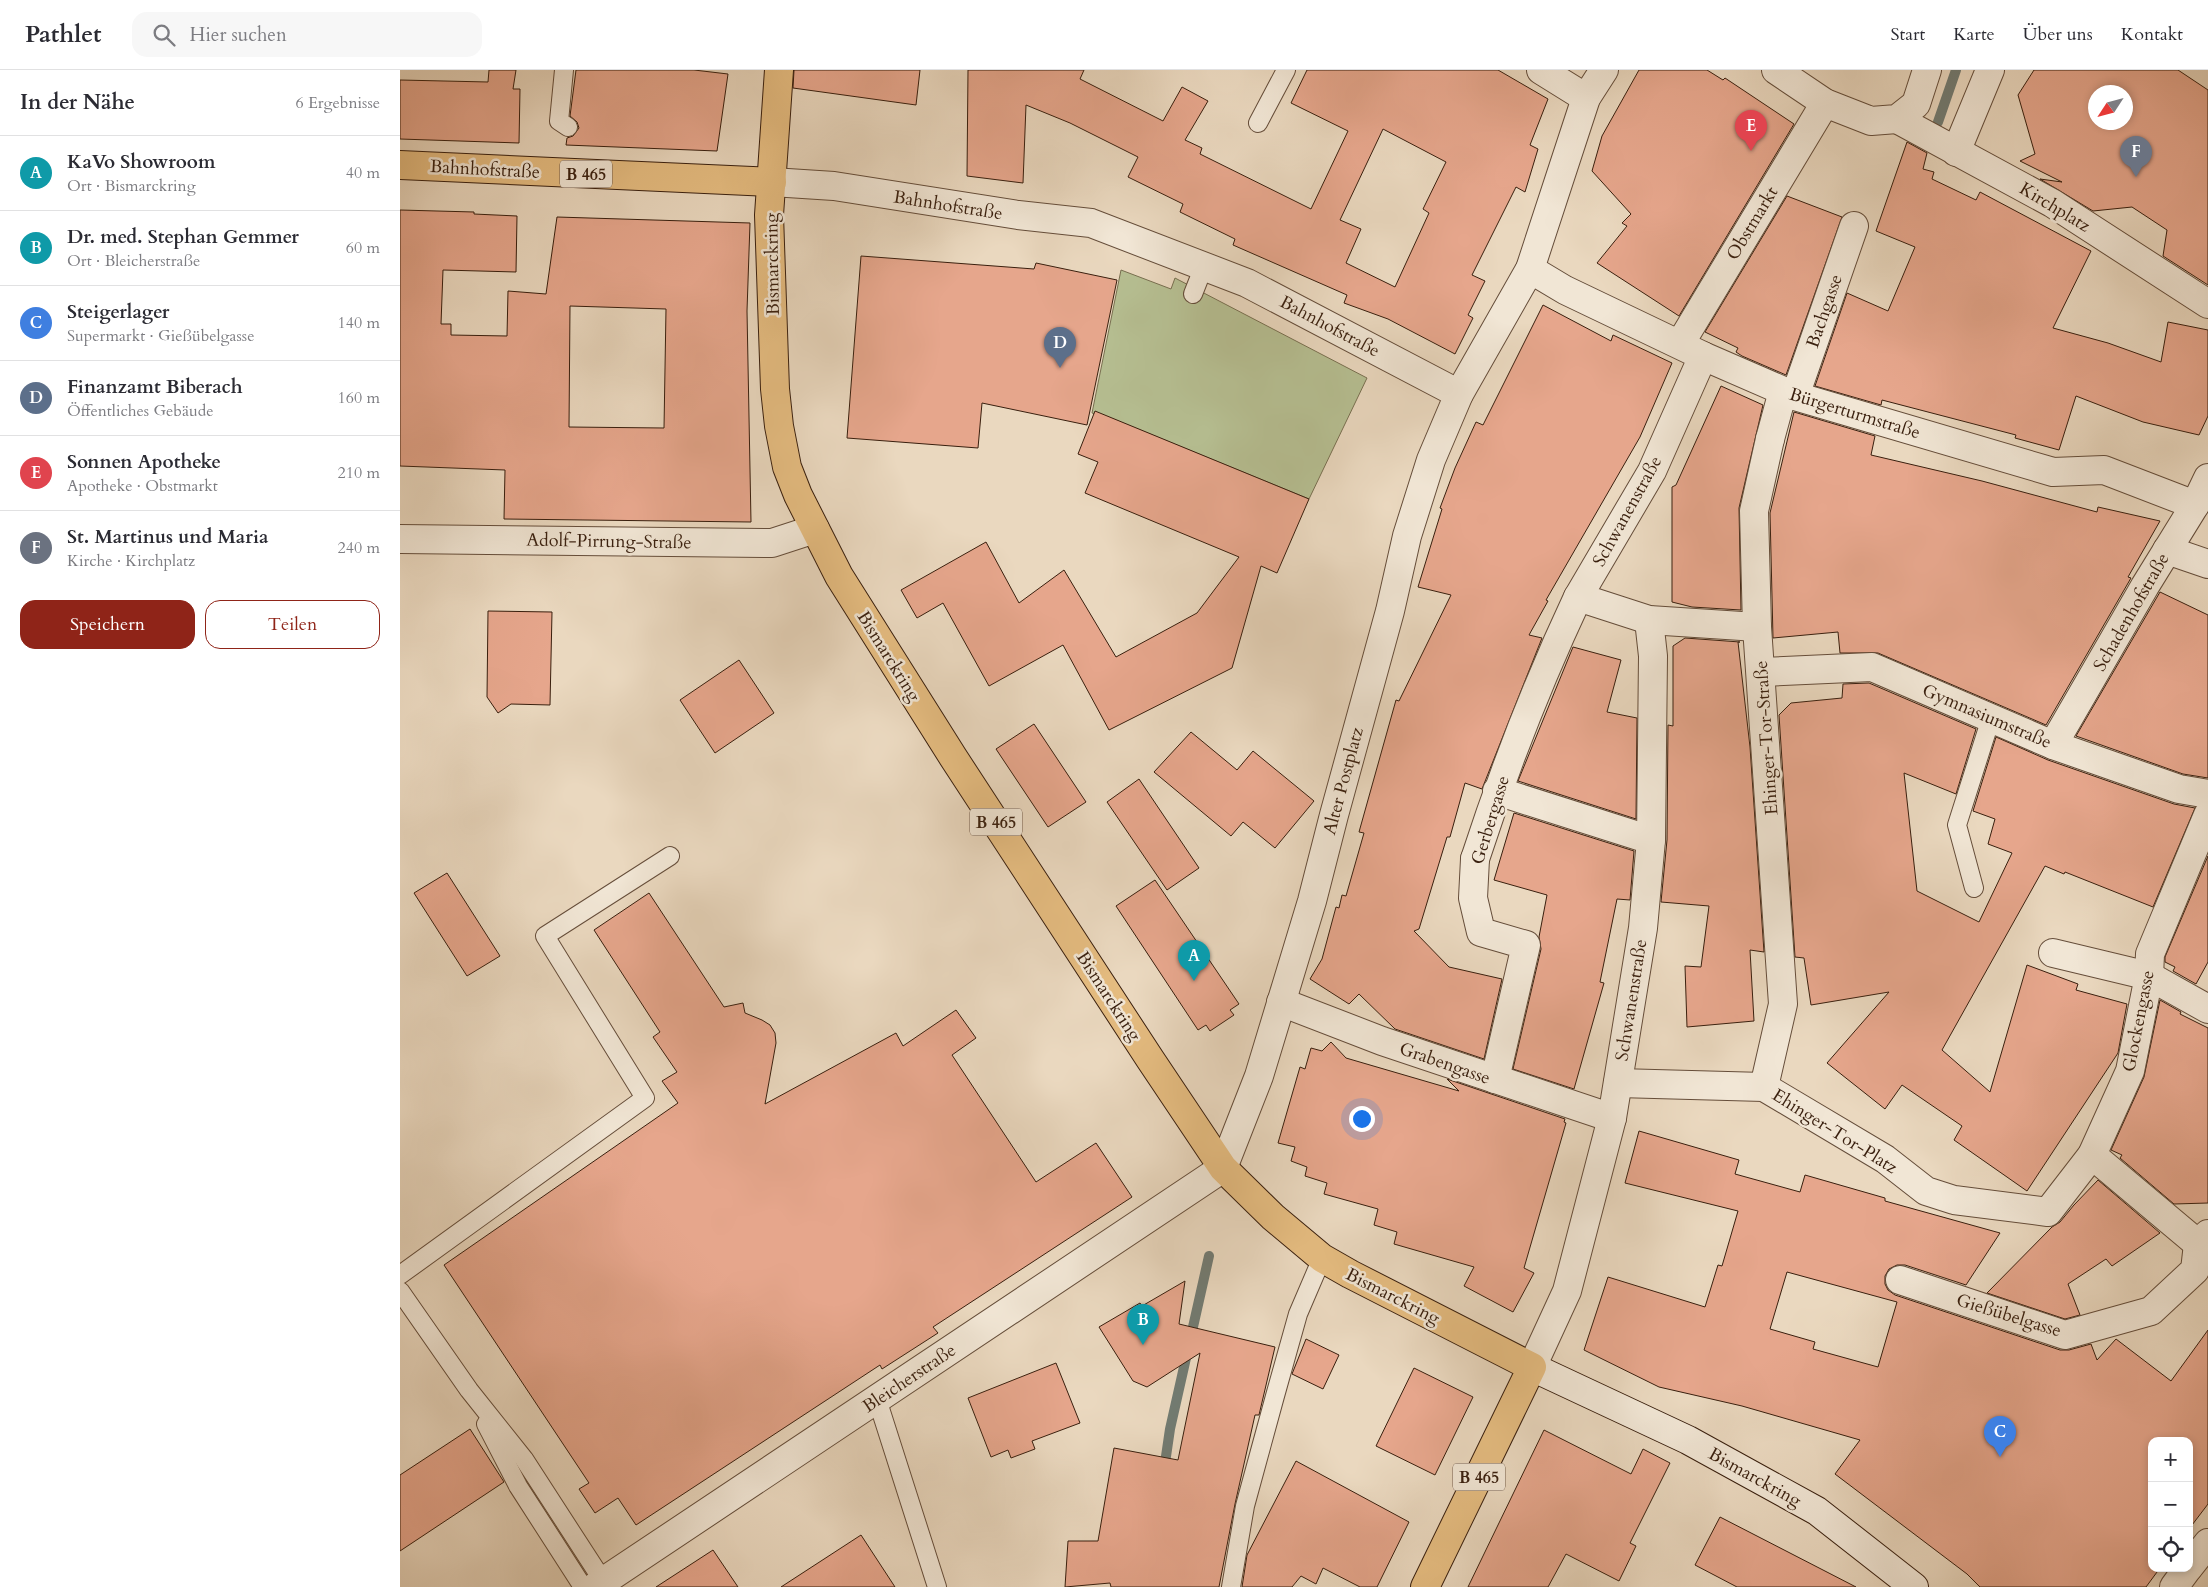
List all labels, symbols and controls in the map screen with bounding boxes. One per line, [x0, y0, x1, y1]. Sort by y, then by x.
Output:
search box [132, 12, 482, 57]
text: Pathlet [25, 18, 102, 51]
icon: search [150, 21, 178, 49]
text: Hier suchen [190, 22, 287, 48]
text: Start [1890, 22, 1925, 47]
text: Karte [1953, 22, 1995, 47]
text: Über uns [2023, 22, 2093, 47]
text: Kontakt [2121, 22, 2183, 47]
north arrow [2088, 85, 2133, 130]
text: In der Nähe [20, 88, 135, 117]
text: 6 Ergebnisse [295, 92, 380, 114]
pin: E [1735, 110, 1767, 151]
pin: F [2120, 136, 2152, 177]
text: KaVo Showroom [67, 149, 215, 175]
street label: Bahnhofstraße [429, 154, 541, 185]
road number: B 465 [560, 160, 612, 188]
text: A [30, 162, 42, 184]
text: 40 m [346, 162, 380, 184]
text: Ort · Bismarckring [67, 175, 196, 197]
street label: Kirchplatz [2015, 176, 2095, 238]
street label: Obstmarkt [1721, 181, 1784, 265]
street label: Bahnhofstraße [892, 185, 1004, 226]
street label: Bismarckring [759, 212, 786, 316]
text: Dr. med. Stephan Gemmer [67, 224, 299, 250]
text: B [30, 237, 42, 259]
text: 60 m [346, 237, 380, 259]
text: Ort · Bleicherstraße [67, 250, 200, 272]
street label: Bachgasse [1800, 271, 1849, 351]
street label: Bahnhofstraße [1275, 290, 1384, 363]
text: Steigerlager [67, 299, 169, 325]
text: C [30, 312, 42, 334]
text: 140 m [338, 312, 380, 334]
text: Supermarkt · Gießübelgasse [67, 325, 254, 347]
pin: D [1044, 327, 1076, 368]
text: Finanzamt Biberach [67, 374, 243, 400]
street label: Bürgerturmstraße [1786, 382, 1923, 445]
text: D [29, 387, 43, 409]
text: 160 m [338, 387, 380, 409]
text: Öffentliches Gebäude [67, 400, 214, 422]
text: Sonnen Apotheke [67, 449, 221, 475]
street label: Schwanenstraße [1587, 451, 1668, 571]
text: E [31, 462, 41, 484]
text: 210 m [338, 462, 380, 484]
text: Apotheke · Obstmarkt [67, 475, 218, 497]
text: St. Martinus und Maria [67, 524, 268, 550]
street label: Adolf-Pirrung-Straße [526, 528, 692, 555]
text: F [31, 537, 41, 559]
text: 240 m [338, 537, 380, 559]
street label: Schadenhofstraße [2087, 548, 2175, 676]
text: Kirche · Kirchplatz [67, 550, 195, 572]
button: Speichern [20, 600, 195, 649]
button: Teilen [205, 600, 380, 649]
street label: Bismarckring [851, 606, 927, 707]
street label: Ehinger-Tor-Straße [1749, 660, 1784, 816]
street label: Gymnasiumstraße [1918, 678, 2055, 755]
street label: Alter Postplatz [1317, 725, 1370, 838]
street label: Gerbergasse [1465, 773, 1516, 868]
road number: B 465 [970, 809, 1022, 836]
street label: Schwanenstraße [1610, 937, 1653, 1063]
pin: A [1178, 940, 1210, 981]
street label: Bismarckring [1070, 946, 1148, 1047]
street label: Glockengasse [2116, 968, 2161, 1074]
street label: Grabengasse [1396, 1036, 1494, 1091]
street label: Ehinger-Tor-Platz [1767, 1083, 1902, 1180]
your location [1349, 1106, 1375, 1132]
street label: Bismarckring [1341, 1262, 1445, 1331]
street label: Gießübelgasse [1953, 1288, 2064, 1343]
pin: B [1127, 1304, 1159, 1345]
street label: Bleicherstraße [858, 1338, 961, 1419]
pin: C [1984, 1416, 2016, 1457]
map controls [2148, 1437, 2193, 1572]
button: + [2148, 1437, 2193, 1482]
street label: Bismarckring [1704, 1442, 1807, 1514]
road number: B 465 [1453, 1464, 1505, 1490]
button: − [2148, 1482, 2193, 1527]
button: locate [2148, 1527, 2193, 1572]

